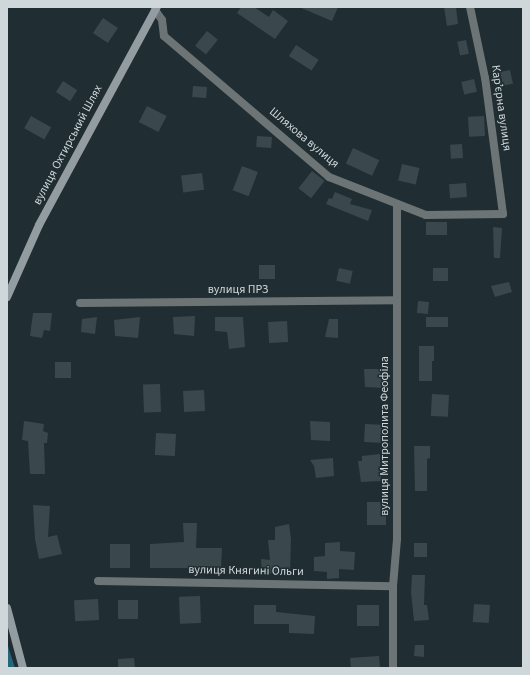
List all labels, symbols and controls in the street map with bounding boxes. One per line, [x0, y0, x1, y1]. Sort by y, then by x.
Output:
street label: Карʼєрна вулиця [488, 64, 514, 152]
street label: вулиця Охтирський Шлях [30, 83, 106, 207]
street label: Шляхова вулиця [266, 105, 342, 171]
street label: вулиця ПРЗ [208, 283, 268, 297]
street label: вулиця Митрополита Феофіла [378, 356, 392, 516]
street label: вулиця Княгині Ольги [188, 563, 304, 579]

